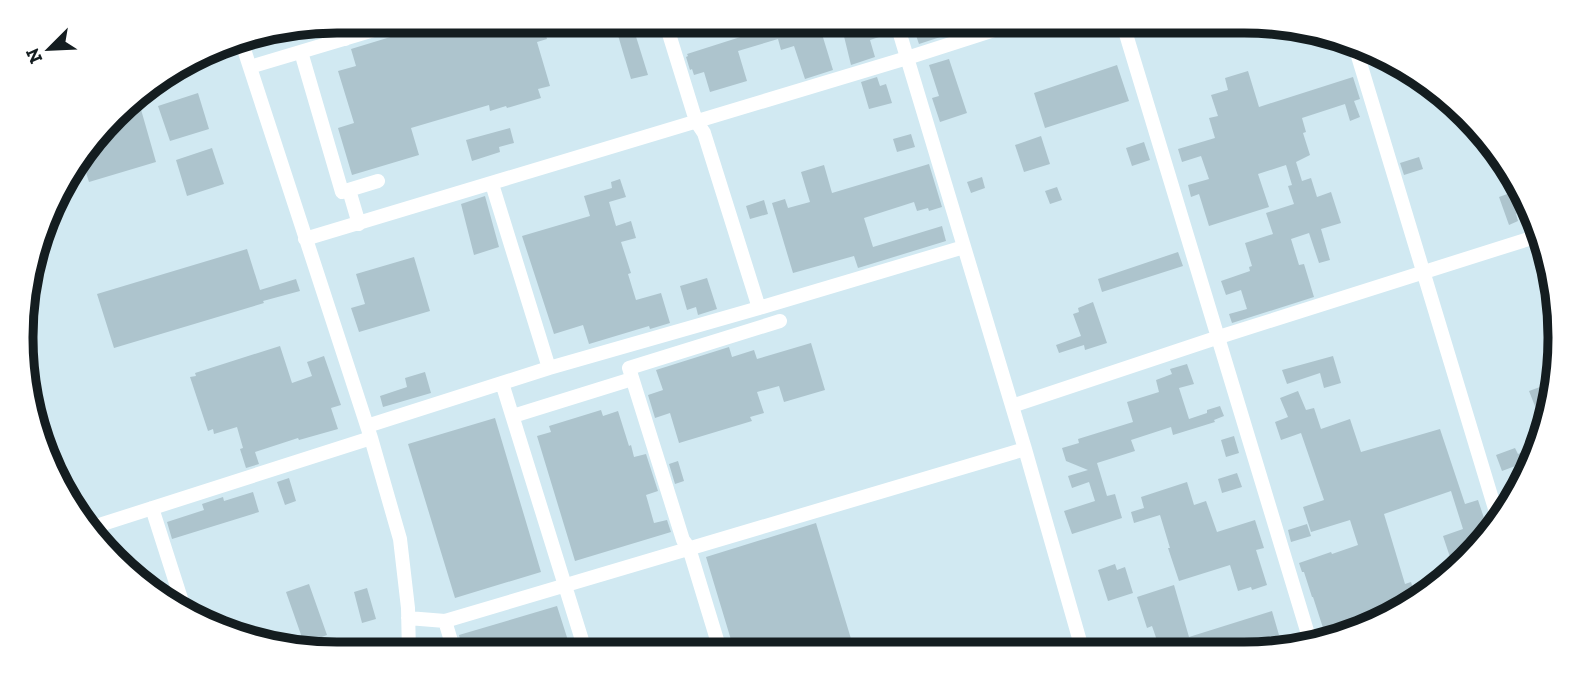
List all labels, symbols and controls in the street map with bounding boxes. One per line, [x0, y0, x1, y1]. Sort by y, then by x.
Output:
north arrow [14, 14, 84, 84]
text: N [20, 44, 47, 67]

